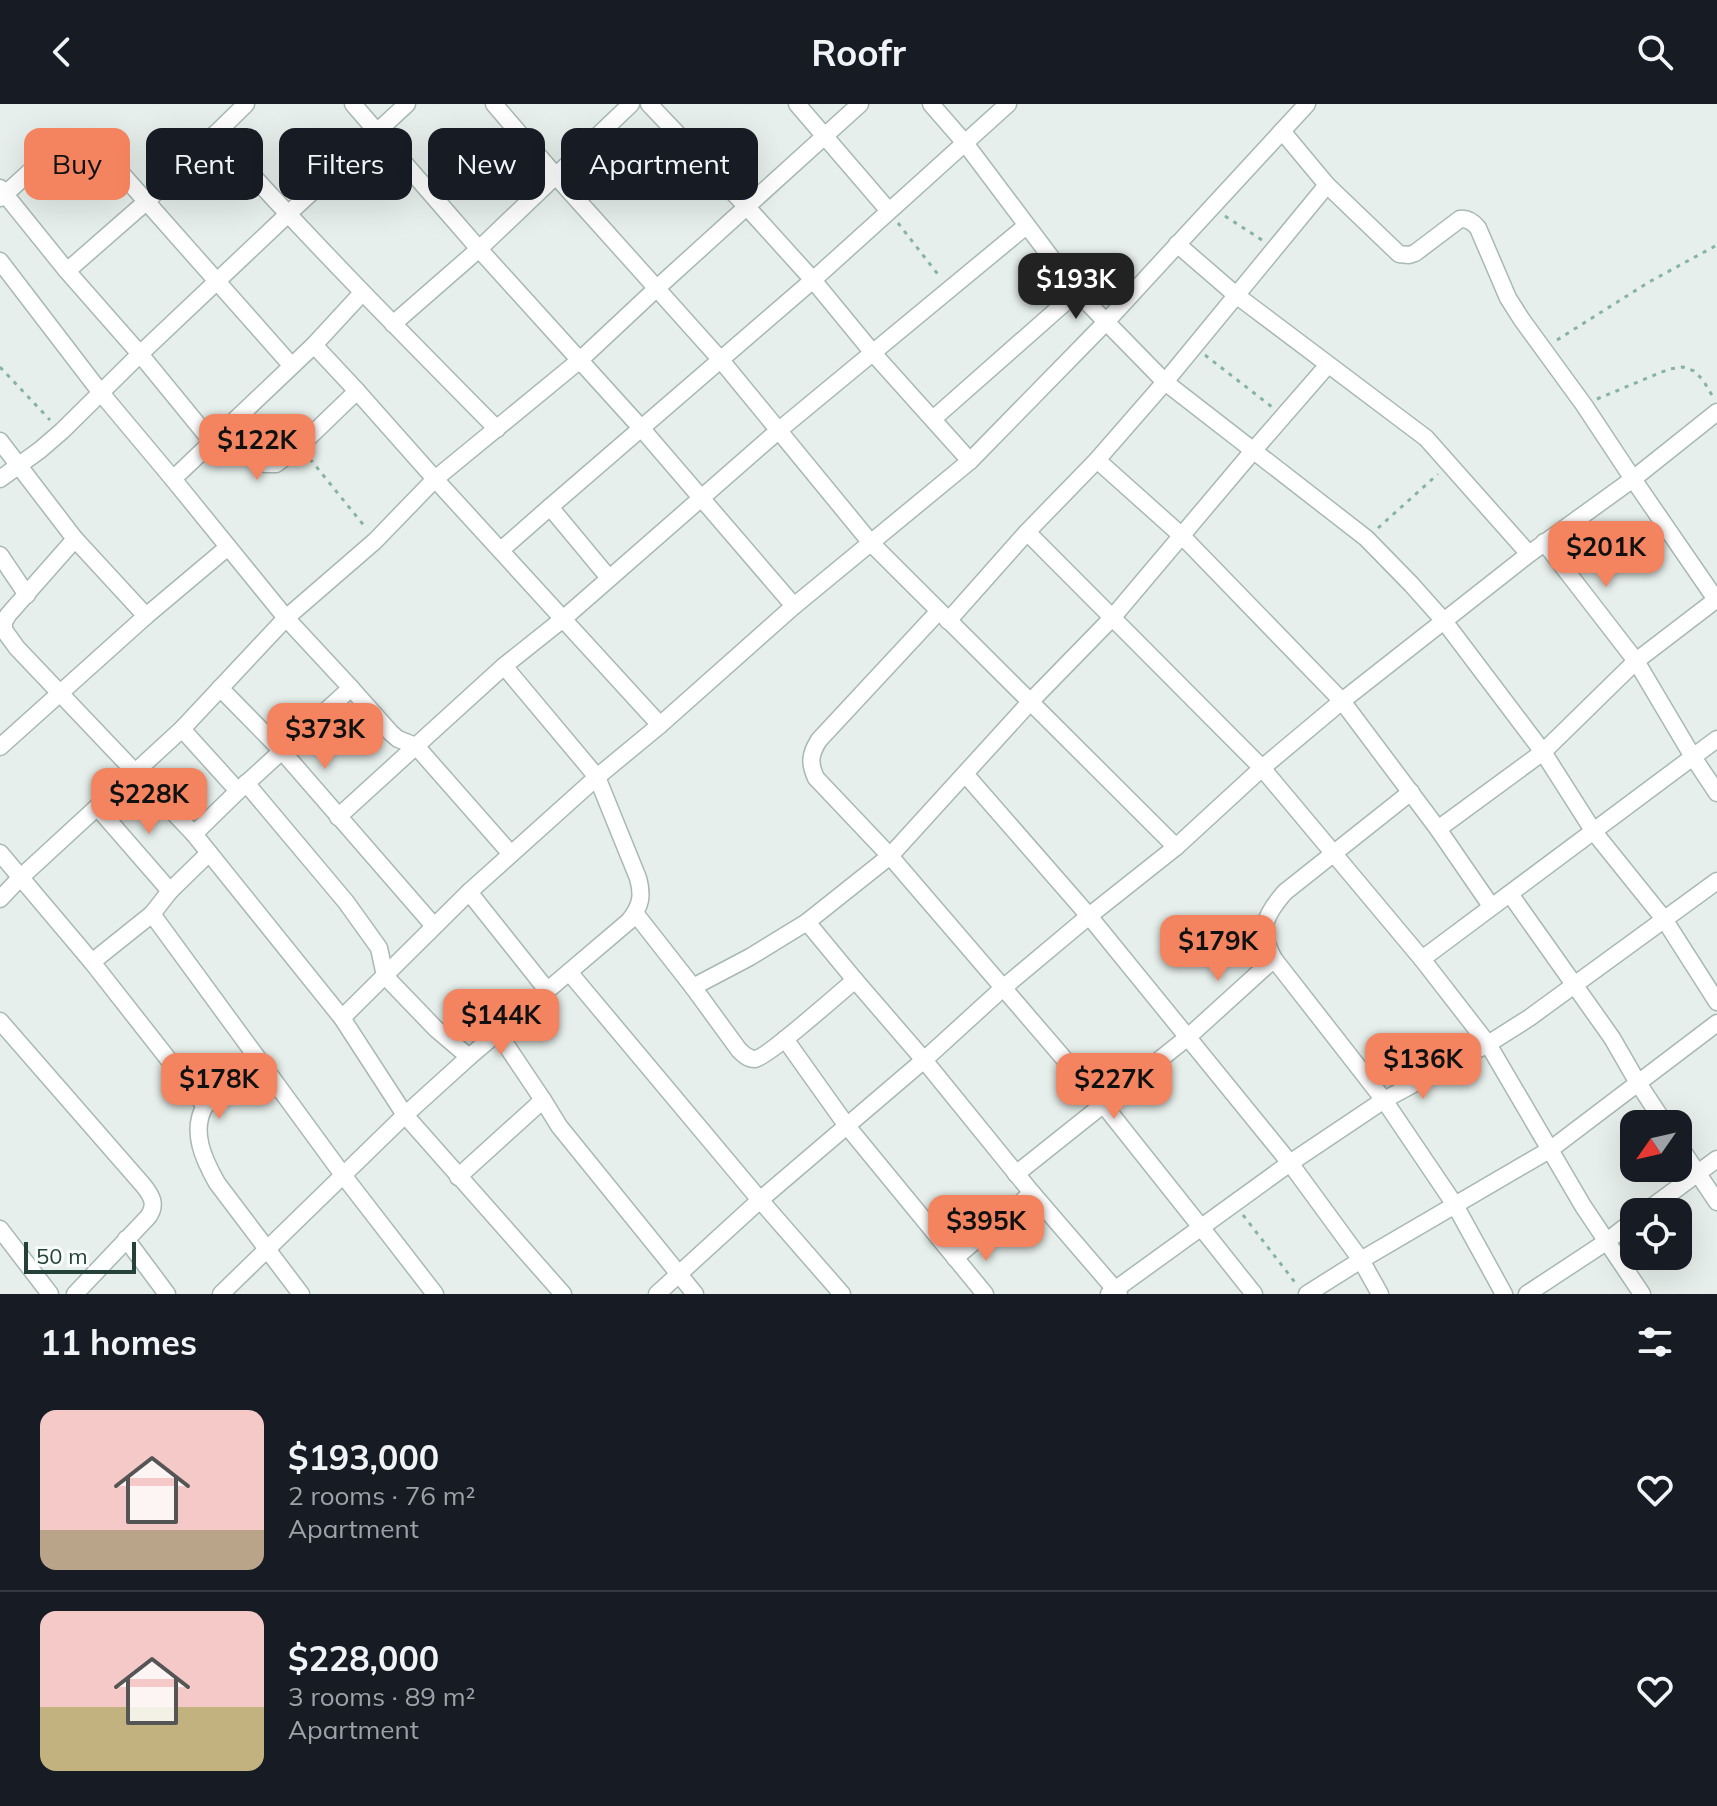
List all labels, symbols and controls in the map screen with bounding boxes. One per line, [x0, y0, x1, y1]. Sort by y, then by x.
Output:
icon: back [40, 30, 84, 74]
text: Roofr [811, 30, 906, 75]
icon: search [1633, 30, 1677, 74]
chip: Buy [24, 128, 130, 200]
chip: Rent [146, 128, 263, 200]
chip: Filters [279, 128, 412, 200]
chip: New [428, 128, 545, 200]
chip: Apartment [561, 128, 758, 200]
pin: $193K [1020, 253, 1132, 321]
text: $193K [1036, 262, 1116, 295]
pin: $122K [201, 414, 313, 482]
text: $122K [217, 423, 297, 456]
pin: $201K [1550, 521, 1662, 589]
text: $201K [1566, 530, 1646, 563]
pin: $373K [269, 703, 381, 771]
text: $373K [285, 712, 365, 745]
pin: $228K [93, 768, 205, 836]
text: $228K [109, 777, 189, 810]
pin: $179K [1162, 915, 1274, 983]
text: $179K [1178, 924, 1258, 957]
pin: $144K [445, 989, 557, 1057]
text: $144K [461, 998, 541, 1031]
pin: $136K [1367, 1033, 1479, 1101]
text: $136K [1383, 1042, 1463, 1075]
pin: $178K [163, 1053, 275, 1121]
pin: $227K [1058, 1053, 1170, 1121]
text: $178K [179, 1062, 259, 1095]
text: $227K [1074, 1062, 1154, 1095]
north arrow [1620, 1110, 1692, 1182]
map controls [1620, 1110, 1692, 1270]
pin: $395K [930, 1195, 1042, 1263]
button: locate [1620, 1198, 1692, 1270]
text: $395K [946, 1204, 1026, 1237]
scale bar [24, 1238, 136, 1274]
text: 50 m [36, 1242, 87, 1270]
icon: filters [1633, 1320, 1677, 1364]
text: 11 homes [40, 1321, 197, 1364]
text: $193,000 [288, 1436, 439, 1479]
icon: home [104, 1442, 200, 1538]
icon: heart [1633, 1468, 1677, 1512]
text: 2 rooms · 76 m² [288, 1479, 475, 1512]
text: Apartment [288, 1512, 419, 1545]
text: $228,000 [288, 1637, 439, 1680]
icon: home [104, 1643, 200, 1739]
icon: heart [1633, 1669, 1677, 1713]
text: 3 rooms · 89 m² [288, 1680, 475, 1713]
text: Apartment [288, 1713, 419, 1746]

